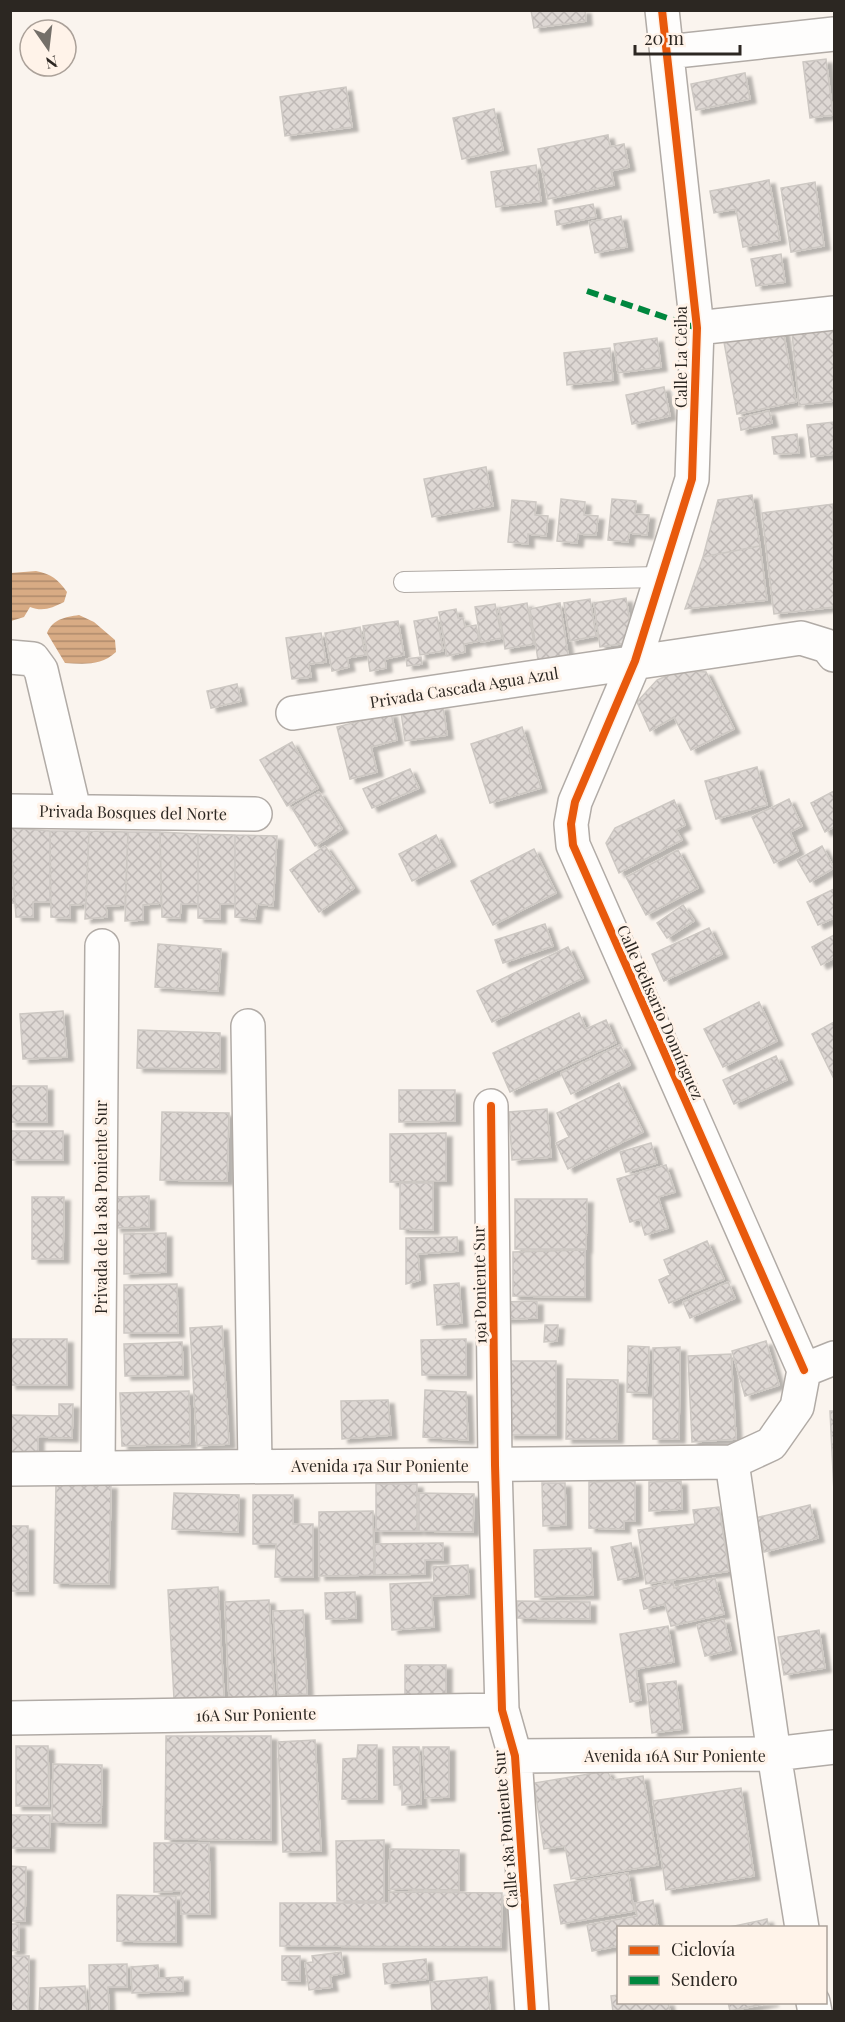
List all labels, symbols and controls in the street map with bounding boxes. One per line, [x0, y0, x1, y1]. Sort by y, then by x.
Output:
north arrow [18, 18, 78, 78]
scale bar [635, 18, 740, 56]
text: 20 m [644, 26, 684, 50]
text: N [43, 51, 60, 75]
street label: Calle La Ceiba [670, 306, 691, 408]
street label: Privada Cascada Agua Azul [368, 662, 560, 712]
street label: Privada Bosques del Norte [39, 800, 227, 824]
street label: Calle Belisario Domínguez [613, 921, 709, 1103]
street label: Privada de la 18a Poniente Sur [90, 1100, 111, 1314]
street label: 19a Poniente Sur [467, 1226, 491, 1344]
street label: Avenida 17a Sur Poniente [290, 1455, 469, 1476]
street label: 16A Sur Poniente [196, 1702, 316, 1726]
street label: Avenida 16A Sur Poniente [583, 1745, 766, 1766]
street label: Calle 18a Poniente Sur [488, 1749, 522, 1909]
legend [617, 1926, 827, 2004]
text: Ciclovía [671, 1937, 735, 1961]
text: Sendero [671, 1967, 738, 1991]

